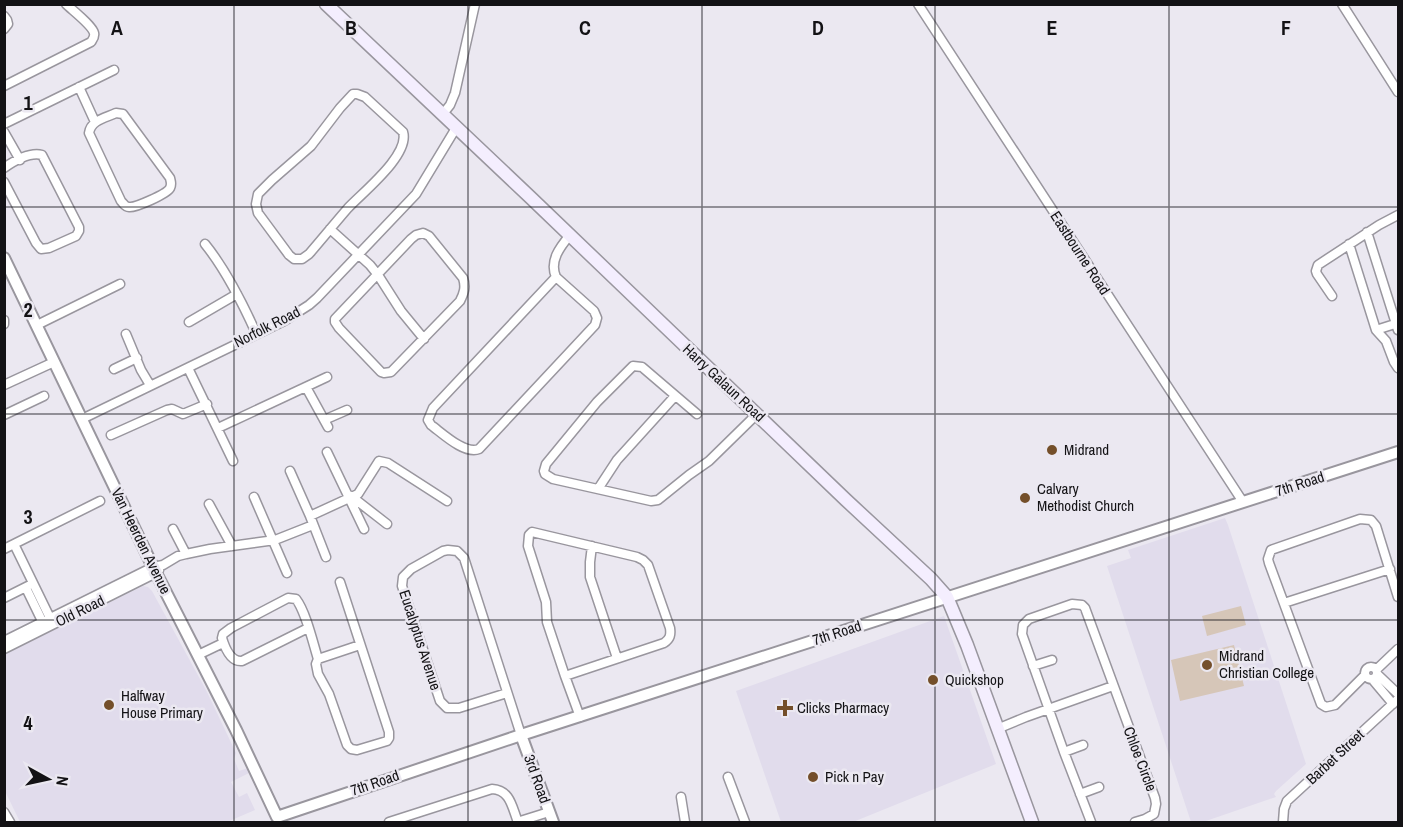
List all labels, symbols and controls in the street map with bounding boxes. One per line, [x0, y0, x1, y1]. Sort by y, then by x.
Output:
text: A [111, 14, 123, 41]
text: B [345, 14, 357, 41]
text: C [579, 14, 591, 41]
text: D [812, 14, 824, 41]
text: E [1047, 14, 1058, 41]
text: F [1281, 14, 1291, 41]
text: 1 [23, 89, 33, 116]
street label: Eastbourne Road [1046, 207, 1115, 299]
text: 2 [23, 296, 33, 323]
street label: Norfolk Road [230, 301, 304, 352]
street label: Harry Galaun Road [678, 339, 770, 426]
place label: Midrand [1064, 439, 1109, 460]
marker: Midrand [1045, 443, 1059, 457]
street label: 7th Road [1273, 466, 1327, 501]
place label: Calvary Methodist Church [1037, 478, 1134, 516]
street label: Van Heerden Avenue [107, 484, 176, 598]
marker: Calvary Methodist Church [1018, 491, 1032, 505]
text: 3 [23, 503, 33, 530]
street label: Eucalyptus Avenue [394, 587, 447, 693]
street label: Old Road [52, 590, 108, 631]
street label: 7th Road [810, 615, 864, 650]
place label: Midrand Christian College [1219, 645, 1314, 683]
marker: Midrand Christian College [1200, 658, 1214, 672]
place label: Quickshop [945, 669, 1004, 690]
marker: Quickshop [926, 673, 940, 687]
place label: Halfway House Primary [121, 685, 204, 723]
place label: Clicks Pharmacy [797, 697, 890, 718]
marker: Halfway House Primary [102, 698, 116, 712]
marker: Clicks Pharmacy [778, 701, 792, 715]
text: 4 [23, 709, 33, 736]
street label: Chloe Circle [1119, 723, 1162, 794]
street label: Barbet Street [1301, 724, 1369, 789]
north arrow [18, 749, 78, 809]
street label: 3rd Road [519, 751, 556, 806]
street label: 7th Road [348, 764, 402, 801]
place label: Pick n Pay [825, 766, 885, 787]
marker: Pick n Pay [806, 770, 820, 784]
text: N [51, 775, 74, 787]

